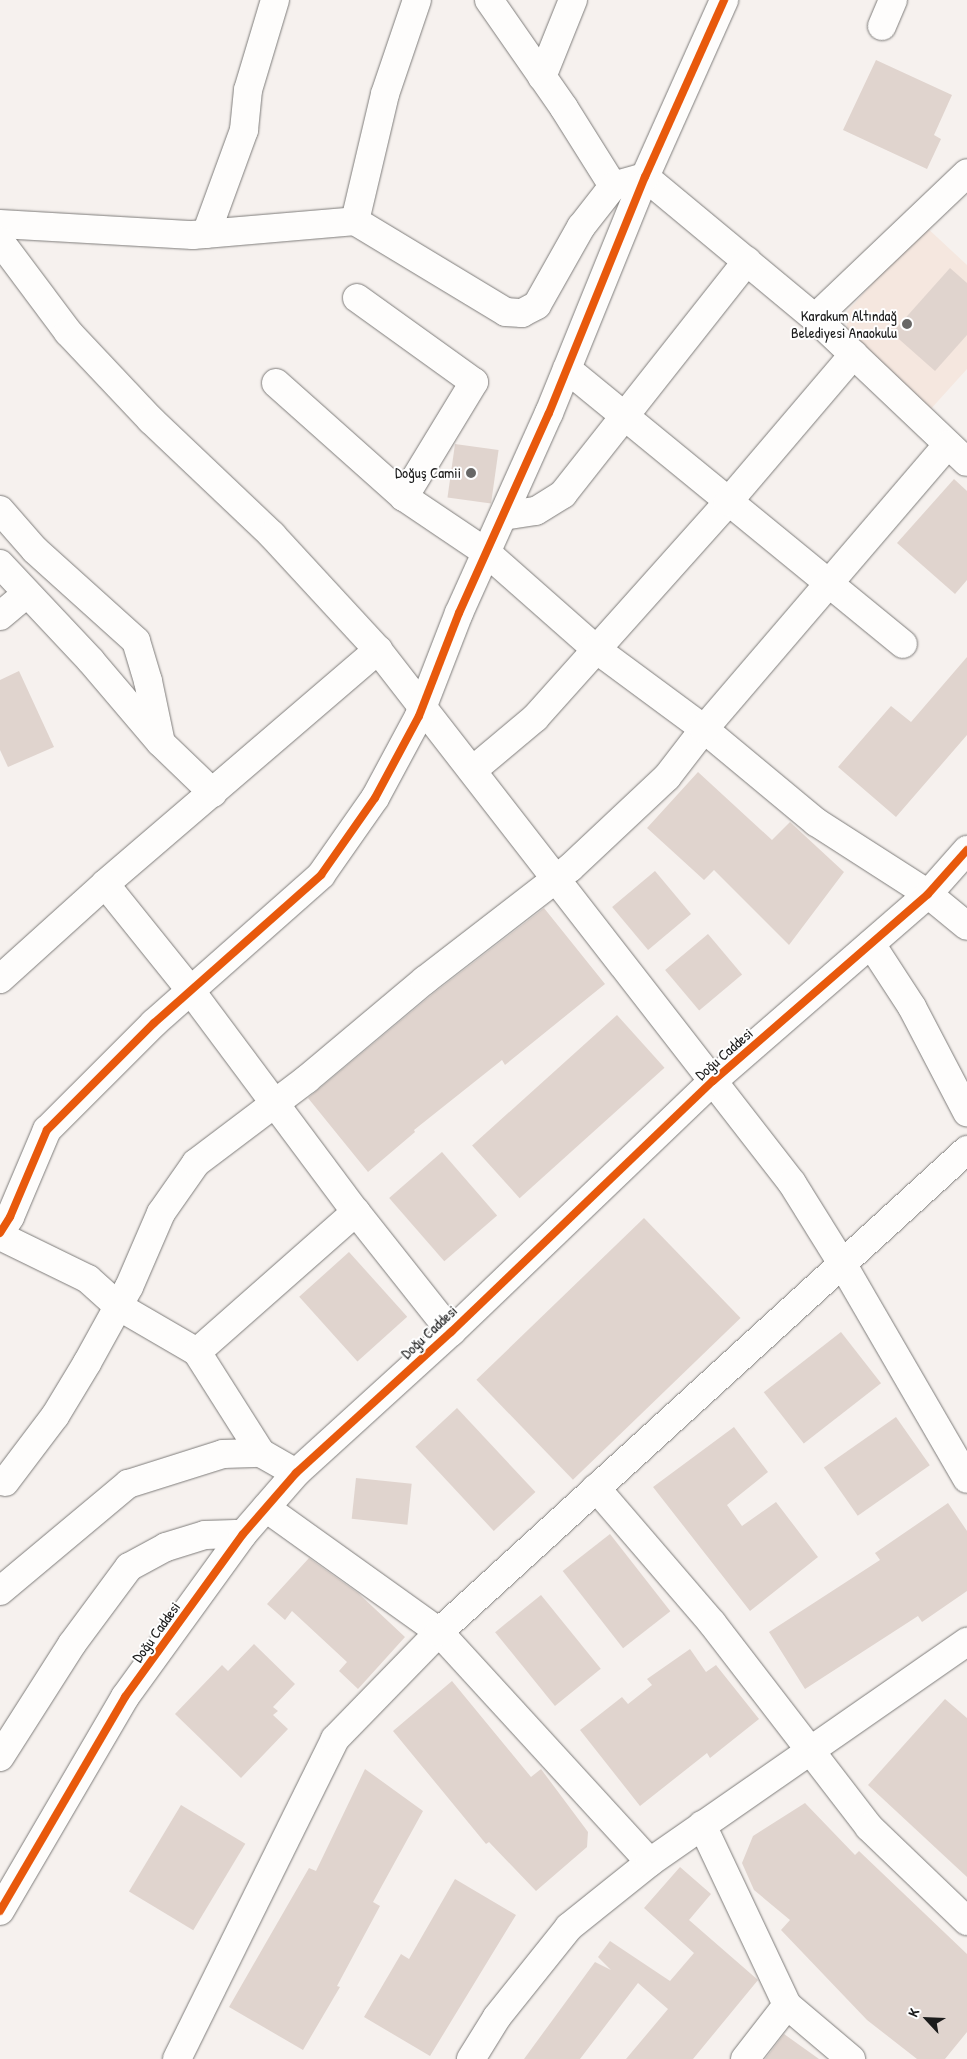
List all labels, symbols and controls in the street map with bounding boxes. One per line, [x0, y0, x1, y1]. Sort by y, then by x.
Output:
place label: Karakum Altındağ Belediyesi Anaokulu [791, 306, 897, 341]
marker: Karakum Altındağ Belediyesi Anaokulu [901, 318, 913, 330]
place label: Doğuş Camii [395, 464, 461, 482]
marker: Doğuş Camii [465, 467, 477, 479]
street label: Doğu Caddesi [692, 1024, 756, 1084]
street label: Doğu Caddesi [397, 1301, 461, 1363]
street label: Doğu Caddesi [128, 1598, 184, 1666]
north arrow [902, 1994, 952, 2044]
text: K [903, 2005, 923, 2020]

